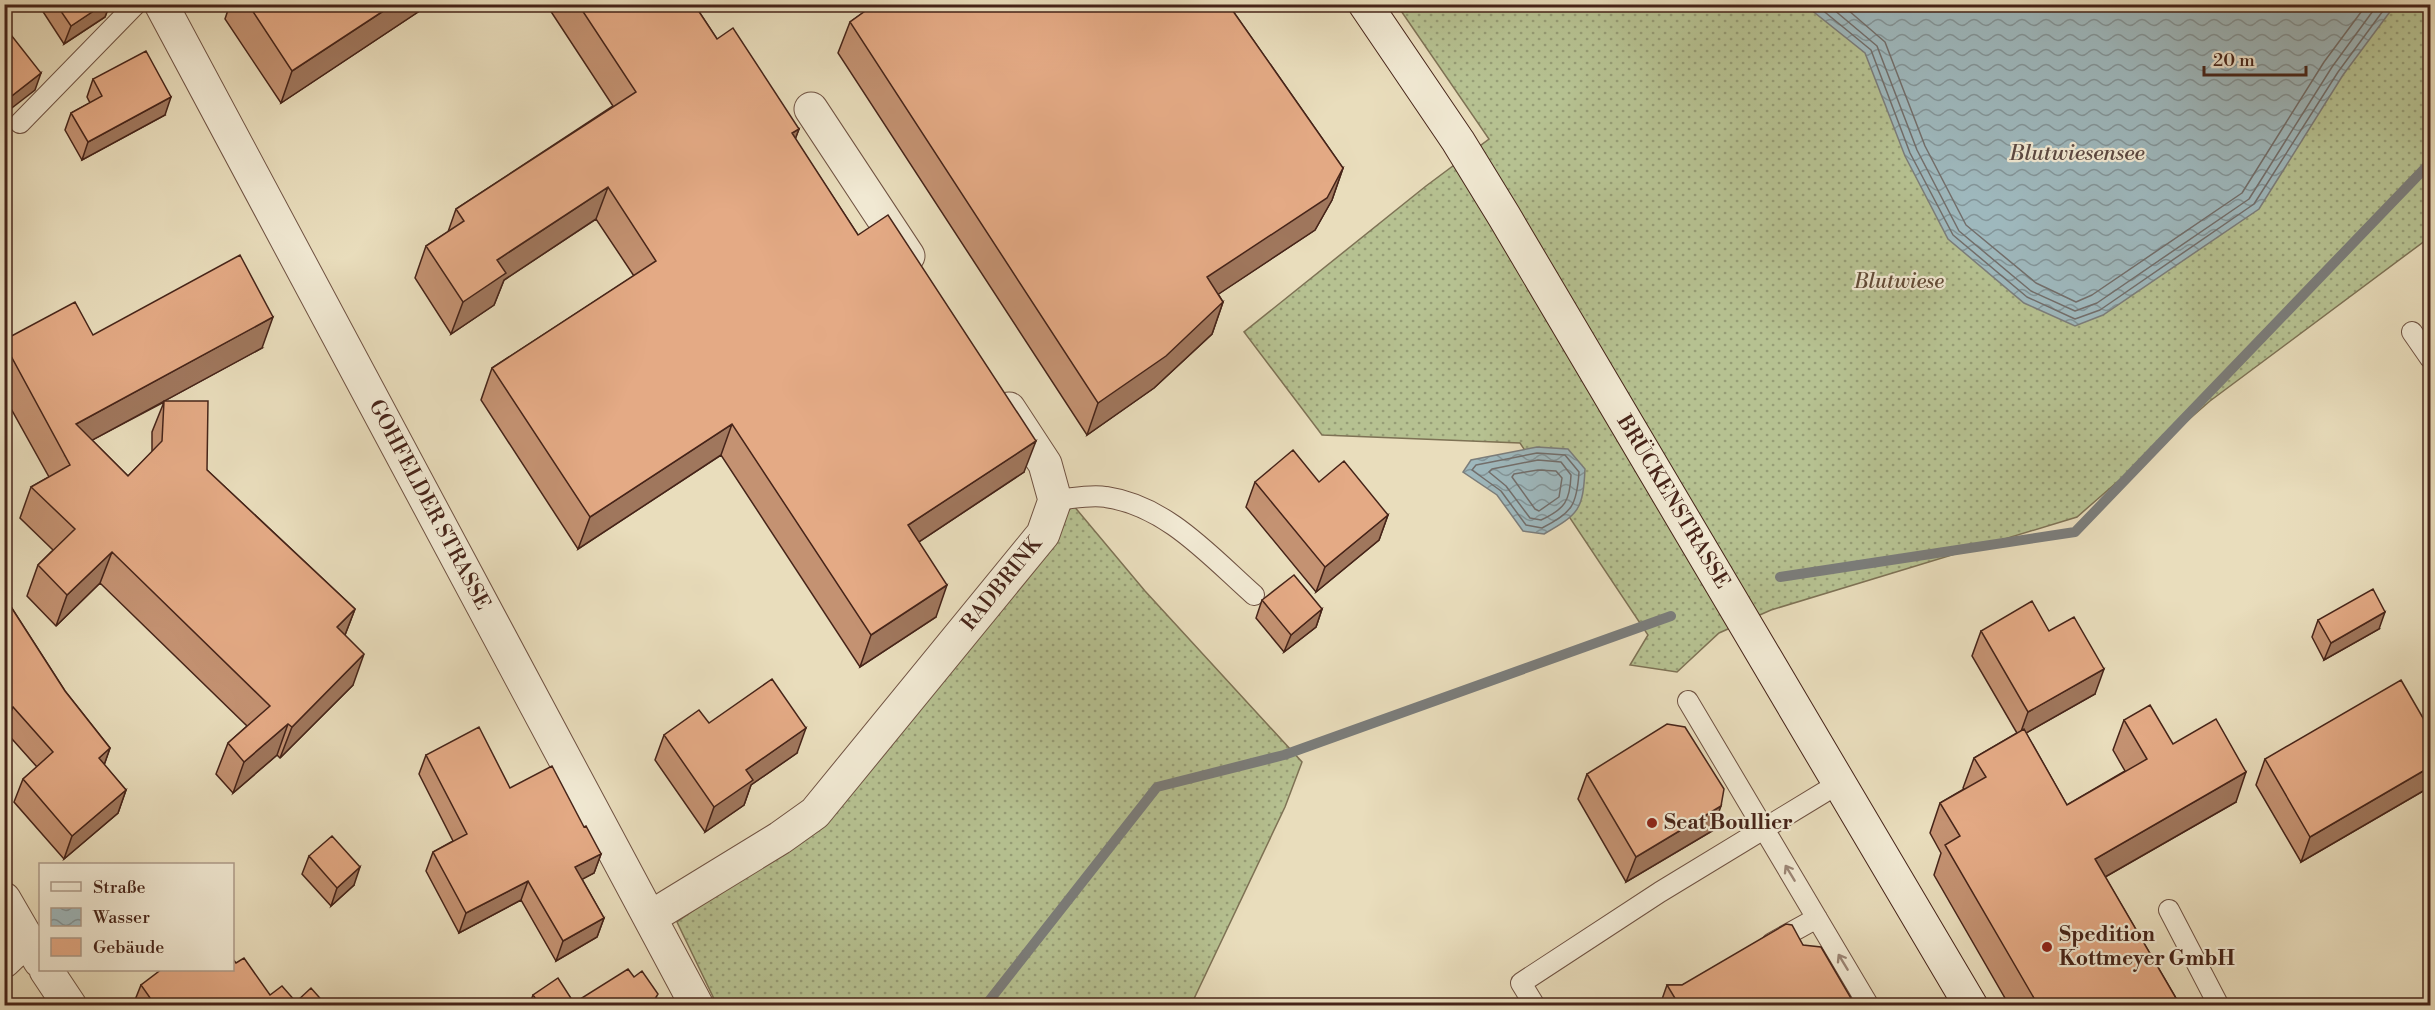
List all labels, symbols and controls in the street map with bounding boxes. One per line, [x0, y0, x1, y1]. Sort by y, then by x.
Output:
scale bar [2204, 39, 2306, 77]
text: 20 m [2213, 49, 2255, 72]
water label: Blutwiesensee [2008, 140, 2145, 167]
park label: Blutwiese [1853, 269, 1944, 295]
street label: GOHFELDER STRASSE [362, 395, 496, 615]
street label: BRÜCKENSTRASSE [1610, 409, 1737, 594]
street label: RADBRINK [956, 531, 1049, 636]
place label: Seat Boullier [1664, 810, 1793, 836]
marker: Seat Boullier [1645, 816, 1659, 830]
legend [39, 863, 234, 971]
one-way arrow [1784, 865, 1796, 882]
text: Straße [93, 876, 146, 899]
text: Wasser [92, 906, 150, 929]
place label: Spedition Kottmeyer GmbH [2059, 922, 2236, 972]
text: Gebäude [93, 936, 164, 959]
marker: Spedition Kottmeyer GmbH [2040, 940, 2054, 954]
one-way arrow [1836, 953, 1848, 970]

